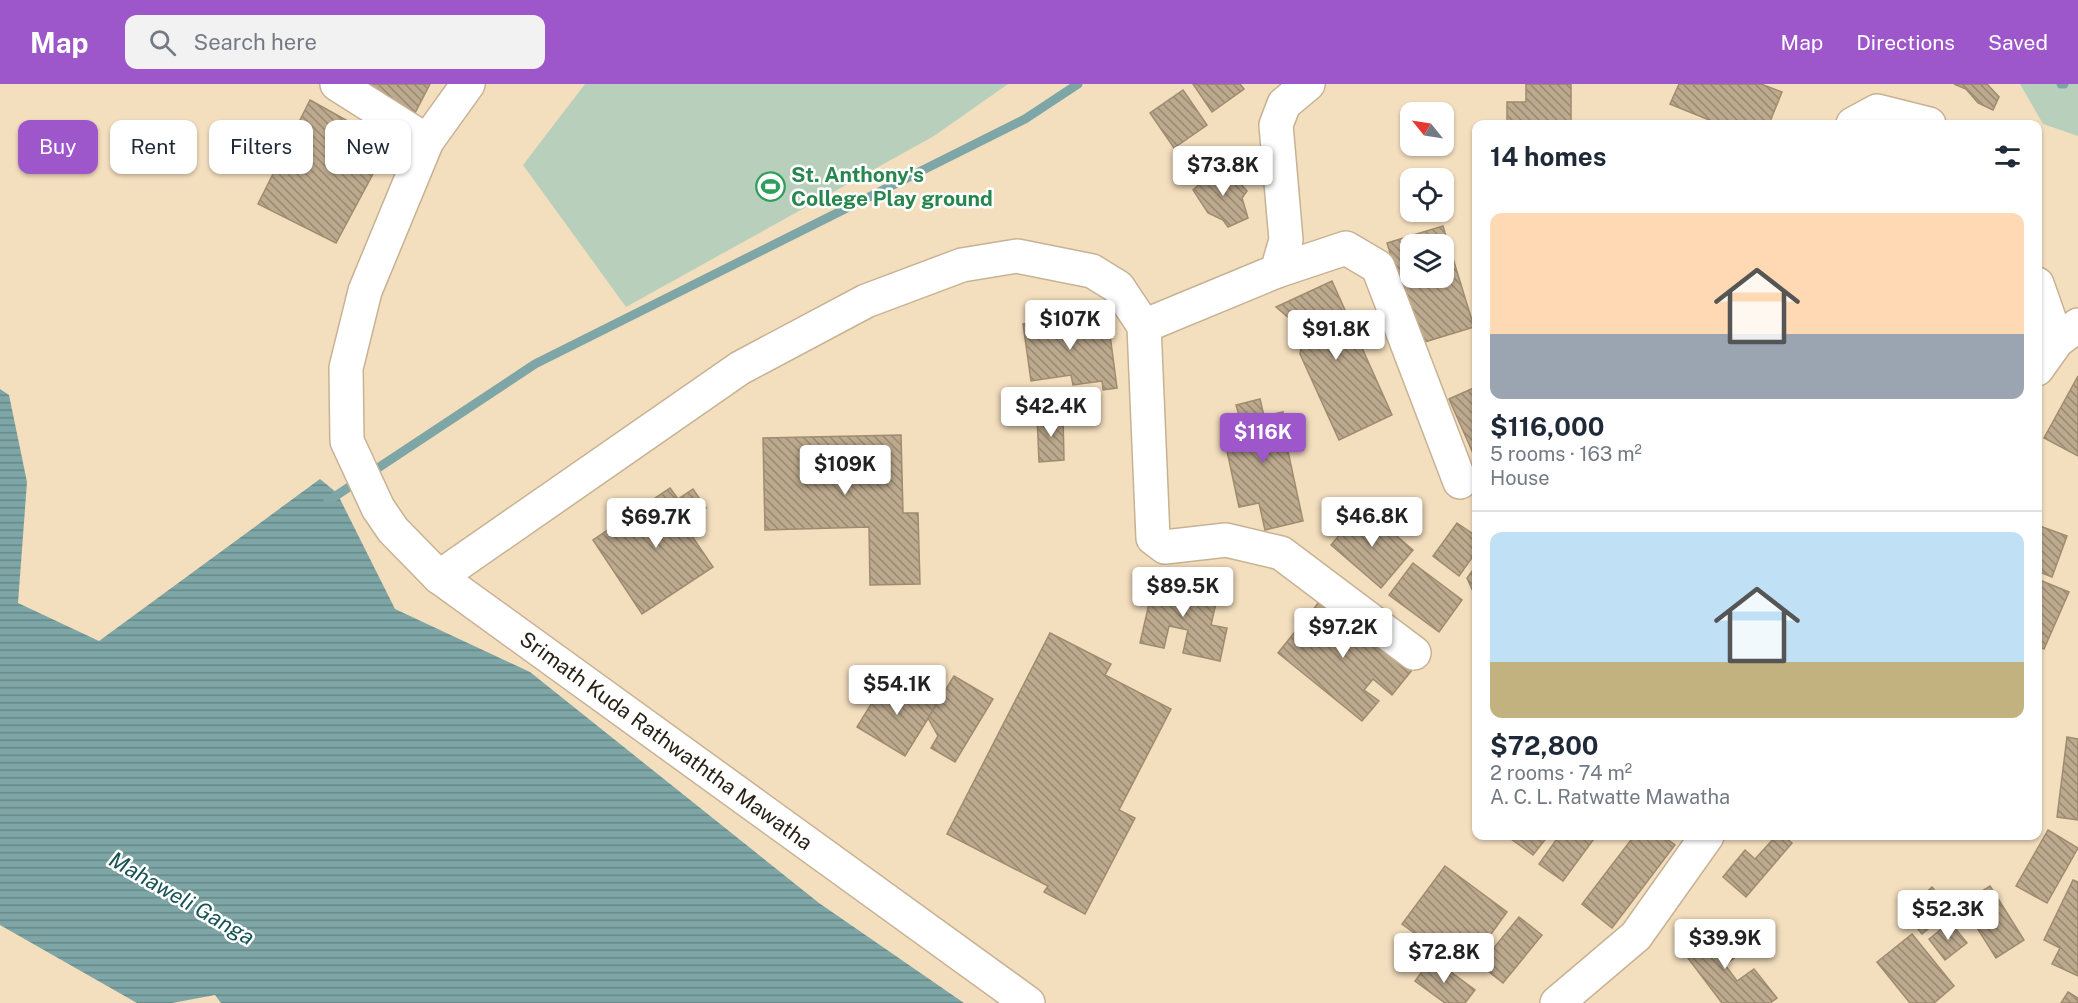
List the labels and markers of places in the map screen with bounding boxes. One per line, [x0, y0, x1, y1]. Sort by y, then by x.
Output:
pin: $73.8K [1174, 146, 1272, 197]
place label: St. Anthony's College Play ground [791, 162, 993, 211]
sports icon: St. Anthony's College Play ground [754, 171, 786, 203]
pin: $107K [1028, 300, 1112, 351]
pin: $91.8K [1287, 310, 1385, 361]
pin: $42.4K [1002, 387, 1100, 438]
pin: $116K [1221, 413, 1305, 464]
pin: $109K [803, 445, 887, 496]
pin: $46.8K [1323, 497, 1421, 548]
pin: $69.7K [607, 498, 705, 549]
pin: $89.5K [1134, 567, 1232, 618]
pin: $97.2K [1294, 608, 1392, 659]
pin: $54.1K [848, 665, 946, 716]
pin: $52.3K [1899, 890, 1997, 941]
pin: $39.9K [1676, 919, 1774, 970]
pin: $72.8K [1395, 933, 1493, 984]

